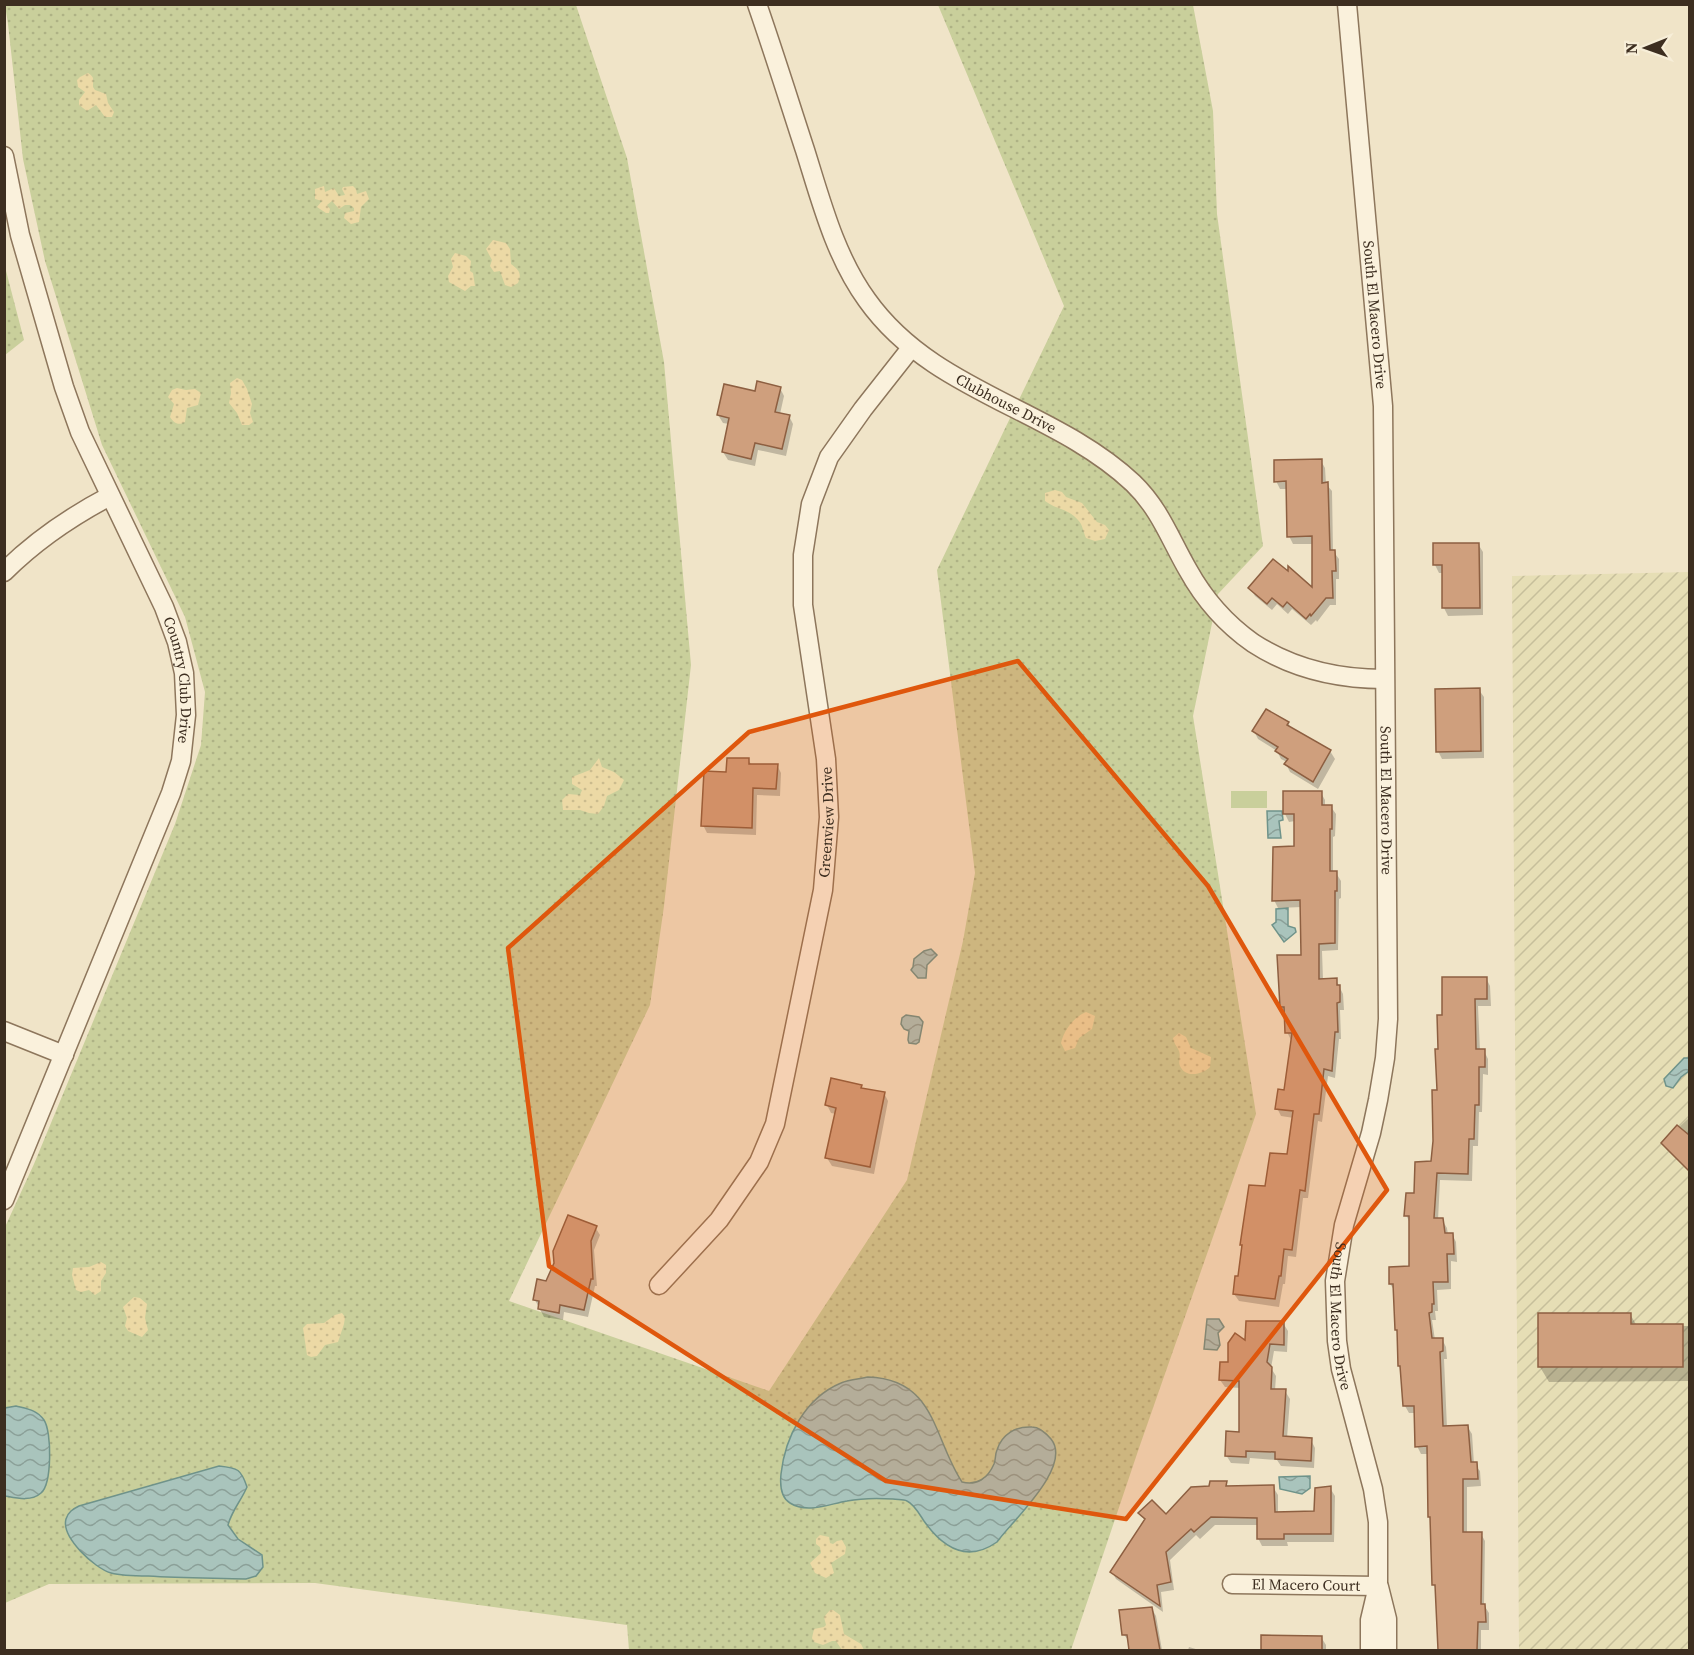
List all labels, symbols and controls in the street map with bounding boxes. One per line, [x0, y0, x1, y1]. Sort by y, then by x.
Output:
north arrow [1616, 18, 1676, 78]
text: N [1620, 42, 1642, 54]
street label: South El Macero Drive [1358, 240, 1392, 390]
street label: Clubhouse Drive [952, 368, 1061, 438]
street label: Country Club Drive [158, 613, 197, 745]
street label: South El Macero Drive [1376, 726, 1398, 875]
street label: Greenview Drive [813, 766, 839, 878]
street label: South El Macero Drive [1325, 1241, 1357, 1393]
street label: El Macero Court [1252, 1573, 1361, 1596]

